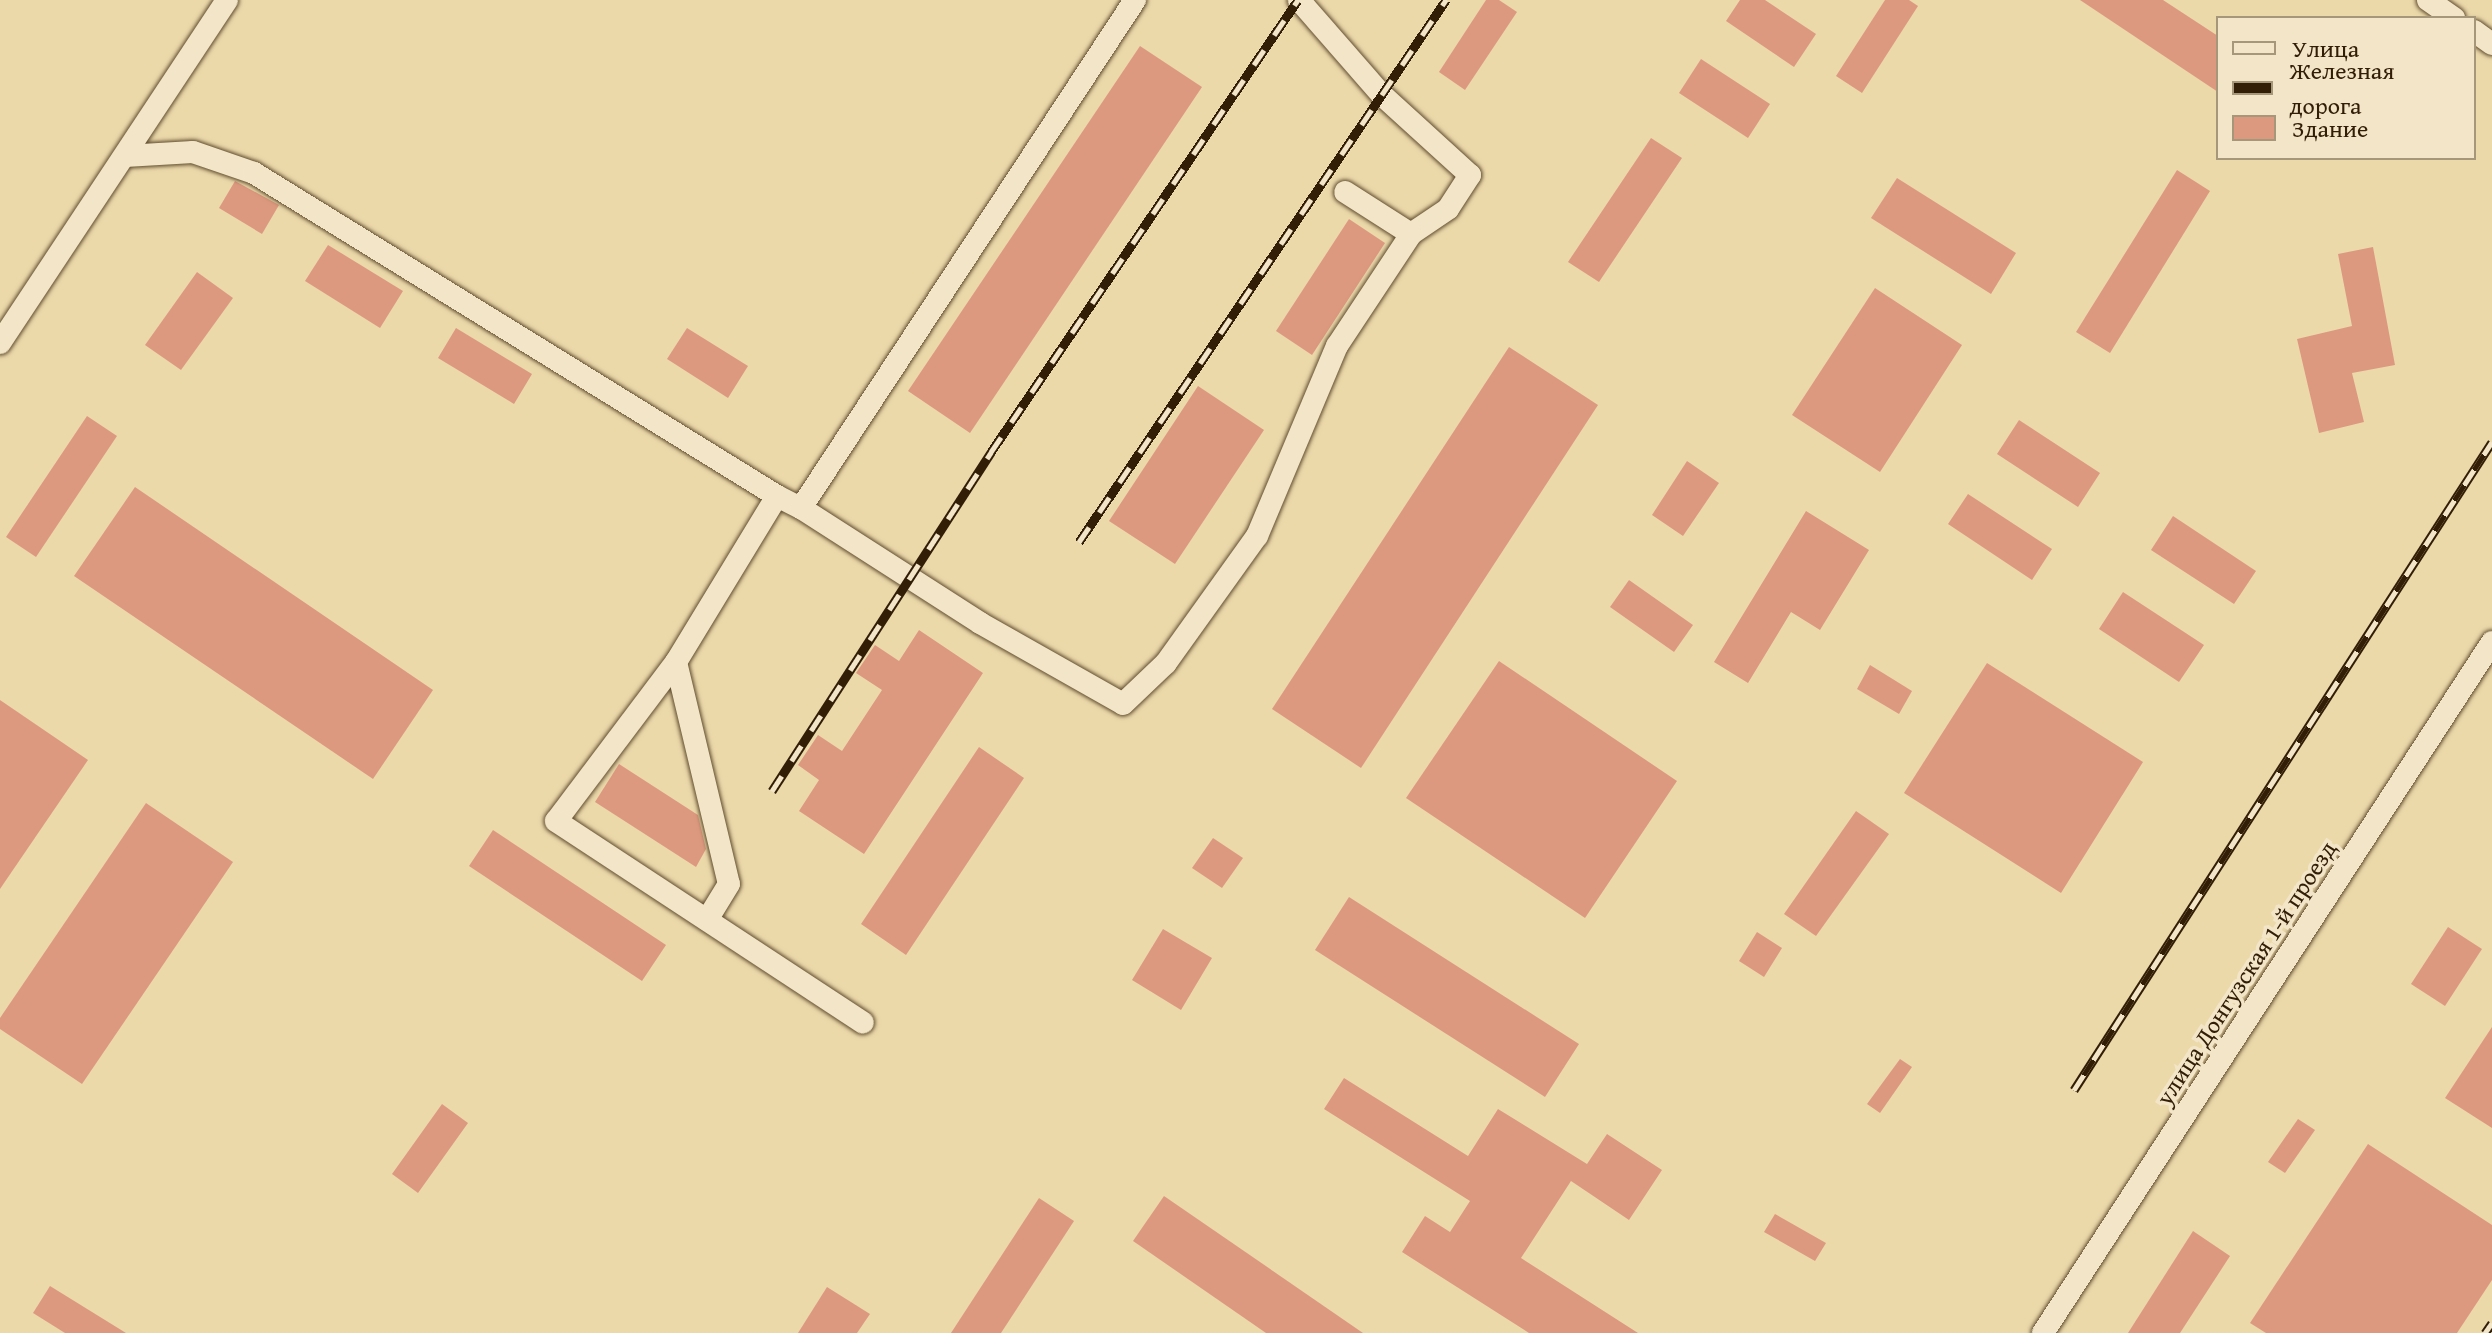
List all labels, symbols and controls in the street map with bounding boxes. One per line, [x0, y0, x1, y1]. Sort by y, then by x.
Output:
legend [2216, 16, 2476, 160]
text: Улица [2292, 31, 2359, 66]
text: Железная дорога [2289, 53, 2394, 123]
text: Здание [2292, 111, 2368, 146]
street label: улица Донгузская 1-й проезд [2150, 835, 2342, 1111]

